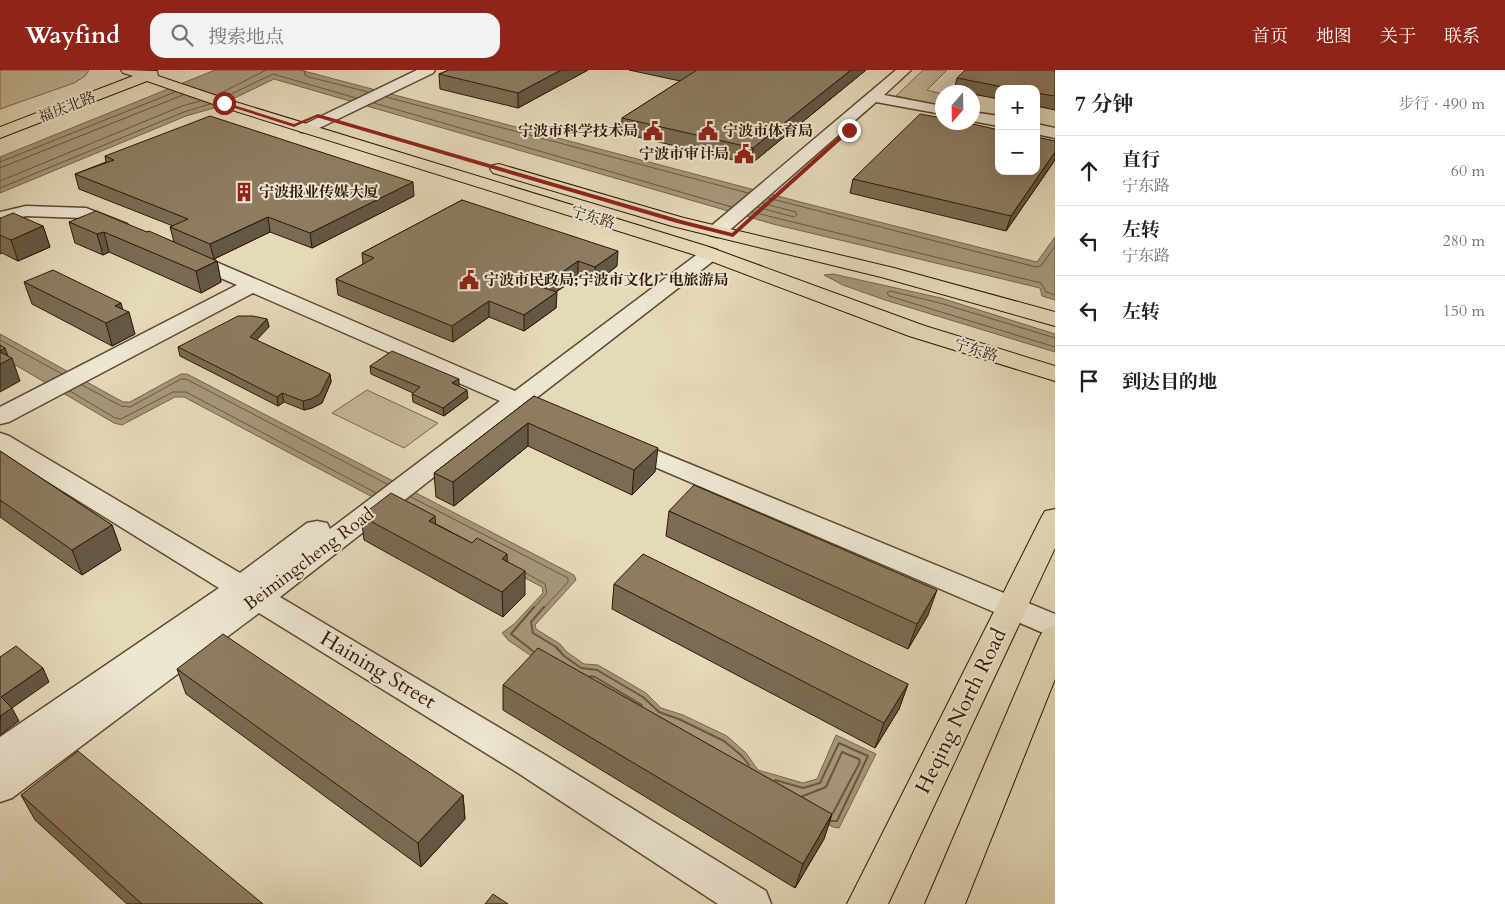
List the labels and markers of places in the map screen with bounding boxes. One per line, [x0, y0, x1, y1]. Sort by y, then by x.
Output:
public building icon: 宁波市科学技术局 [642, 120, 664, 142]
public building icon: 宁波市体育局 [697, 120, 719, 142]
place label: 宁波市科学技术局 [518, 121, 638, 141]
place label: 宁波市体育局 [723, 121, 813, 141]
public building icon: 宁波市审计局 [733, 143, 755, 165]
place label: 宁波市审计局 [639, 144, 729, 164]
building icon: 宁波报业传媒大厦 [233, 181, 255, 203]
place label: 宁波报业传媒大厦 [259, 182, 379, 202]
public building icon: 宁波市民政局;宁波市文化广电旅游局 [458, 269, 480, 291]
place label: 宁波市民政局;宁波市文化广电旅游局 [484, 270, 728, 290]

